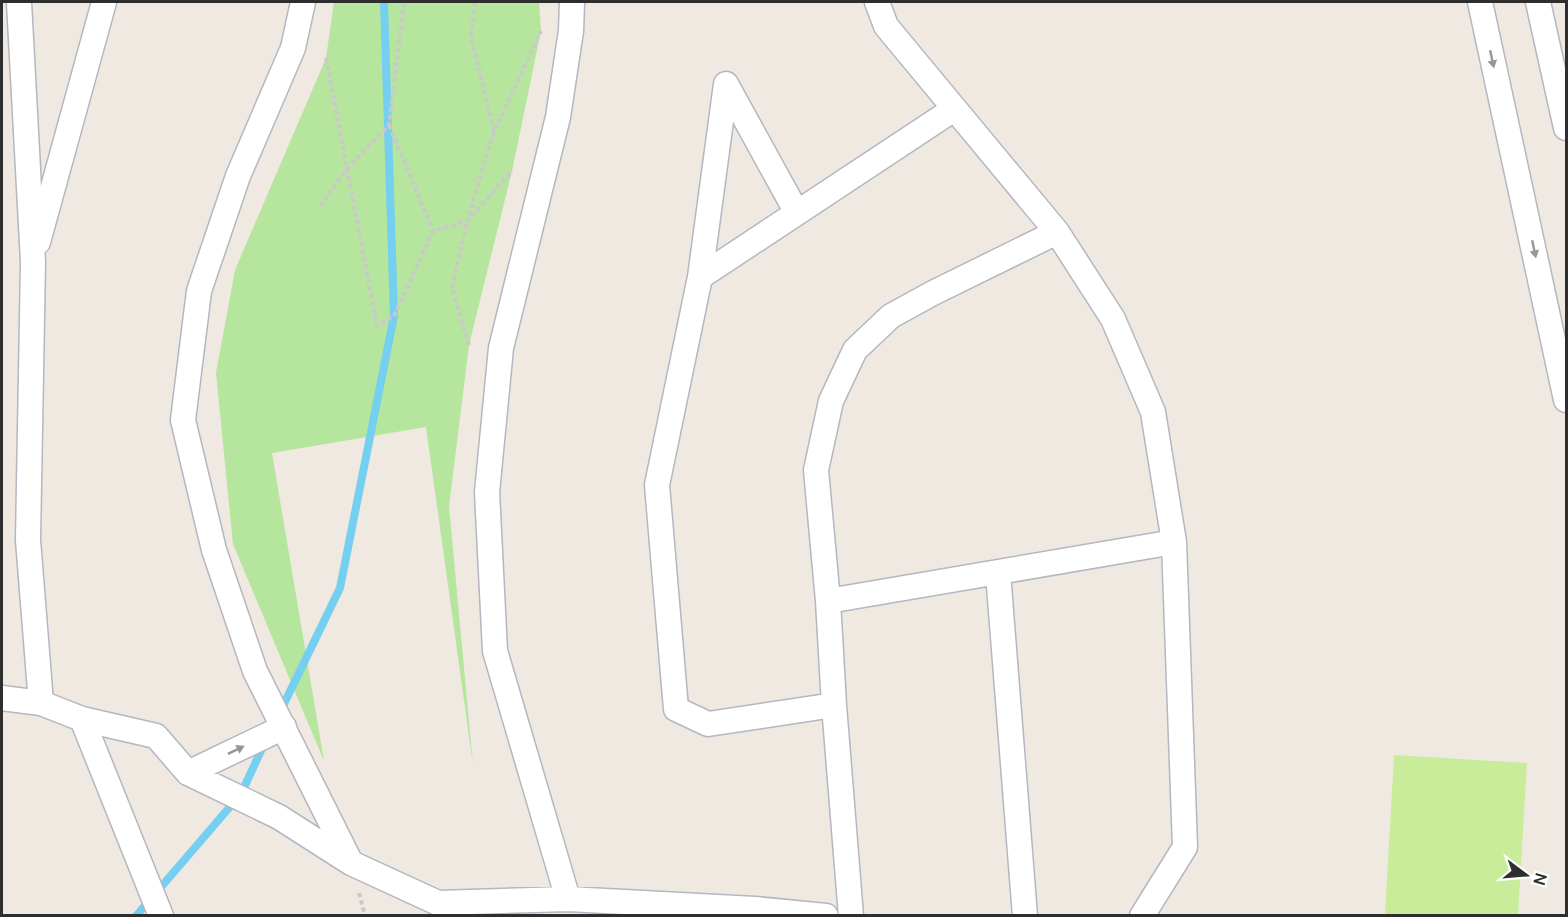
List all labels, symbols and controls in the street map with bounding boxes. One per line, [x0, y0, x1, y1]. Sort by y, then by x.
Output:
one-way arrow [1488, 49, 1497, 68]
one-way arrow [1529, 240, 1539, 258]
one-way arrow [228, 745, 245, 755]
north arrow [1496, 845, 1556, 905]
text: N [1528, 871, 1553, 888]

